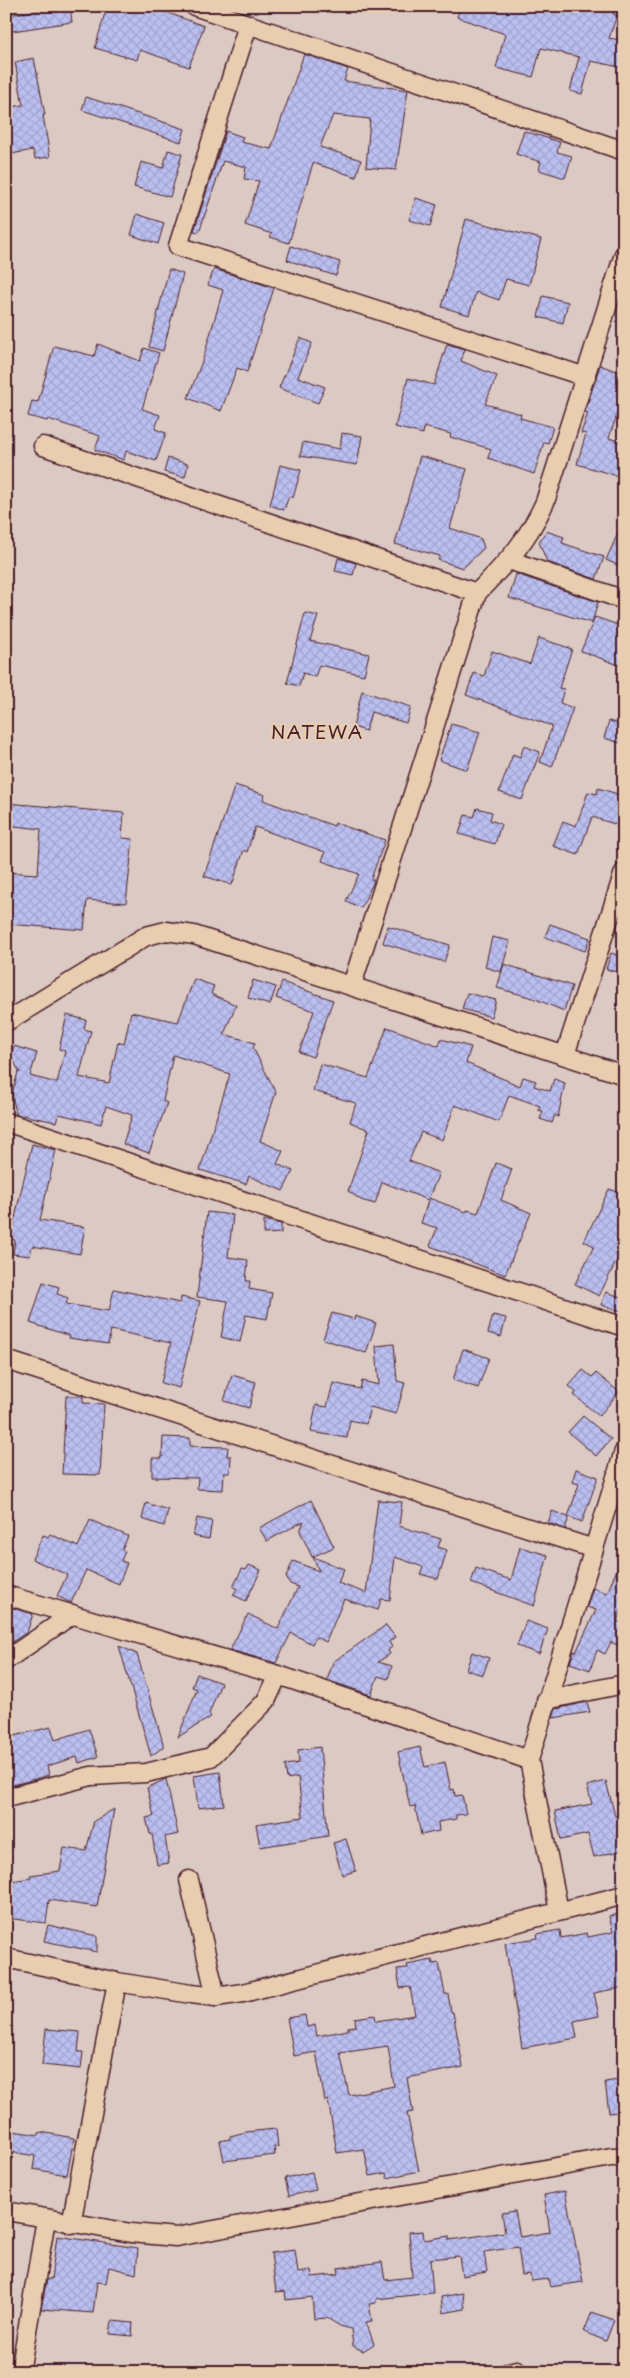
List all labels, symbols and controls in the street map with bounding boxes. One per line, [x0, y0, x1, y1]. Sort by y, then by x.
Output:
district label: NATEWA [271, 717, 363, 745]

